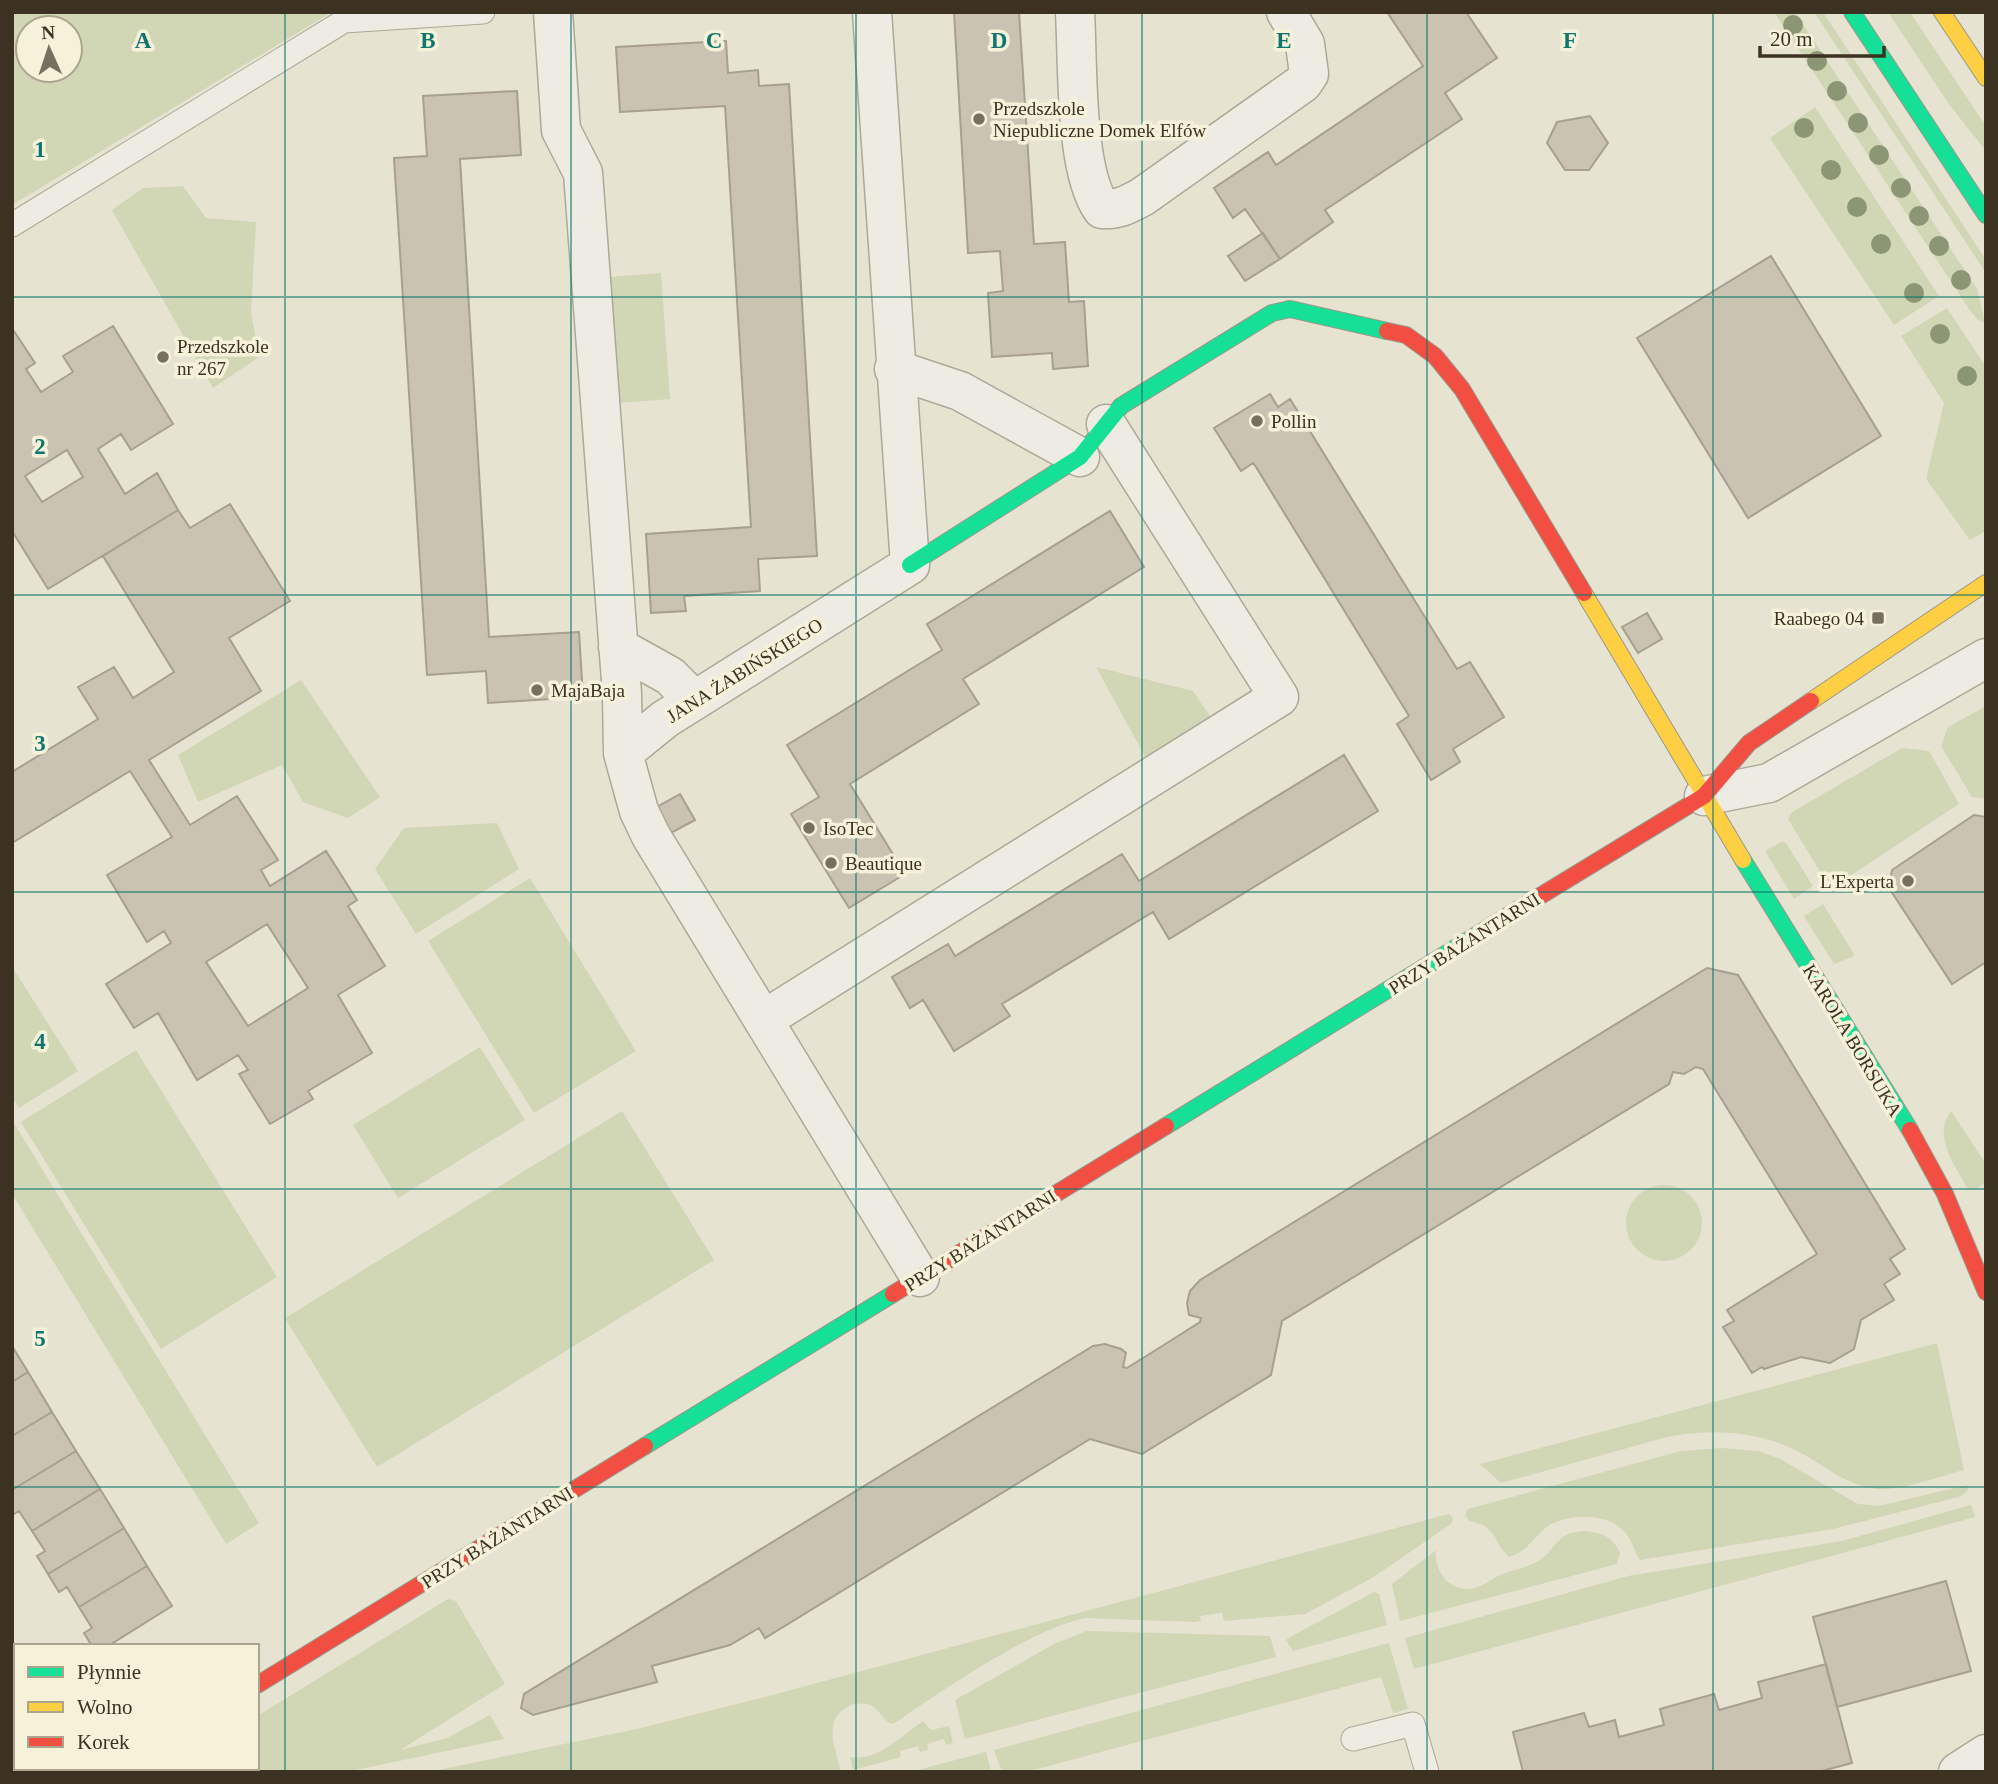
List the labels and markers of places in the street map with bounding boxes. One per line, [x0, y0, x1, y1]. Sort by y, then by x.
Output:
place label: Przedszkole Niepubliczne Domek Elfów [993, 98, 1206, 141]
marker: Przedszkole Niepubliczne Domek Elfów [971, 111, 987, 127]
place label: Przedszkole nr 267 [177, 336, 269, 379]
marker: Przedszkole nr 267 [155, 349, 171, 365]
place label: Pollin [1271, 411, 1317, 432]
marker: Pollin [1249, 413, 1265, 429]
place label: Raabego 04 [1774, 608, 1864, 629]
marker: Raabego 04 [1870, 610, 1886, 626]
place label: MajaBaja [551, 680, 625, 701]
marker: MajaBaja [529, 682, 545, 698]
place label: IsoTec [823, 818, 873, 839]
marker: IsoTec [801, 820, 817, 836]
place label: Beautique [845, 853, 922, 874]
marker: Beautique [823, 855, 839, 871]
place label: L'Experta [1820, 871, 1895, 892]
marker: L'Experta [1900, 873, 1916, 889]

